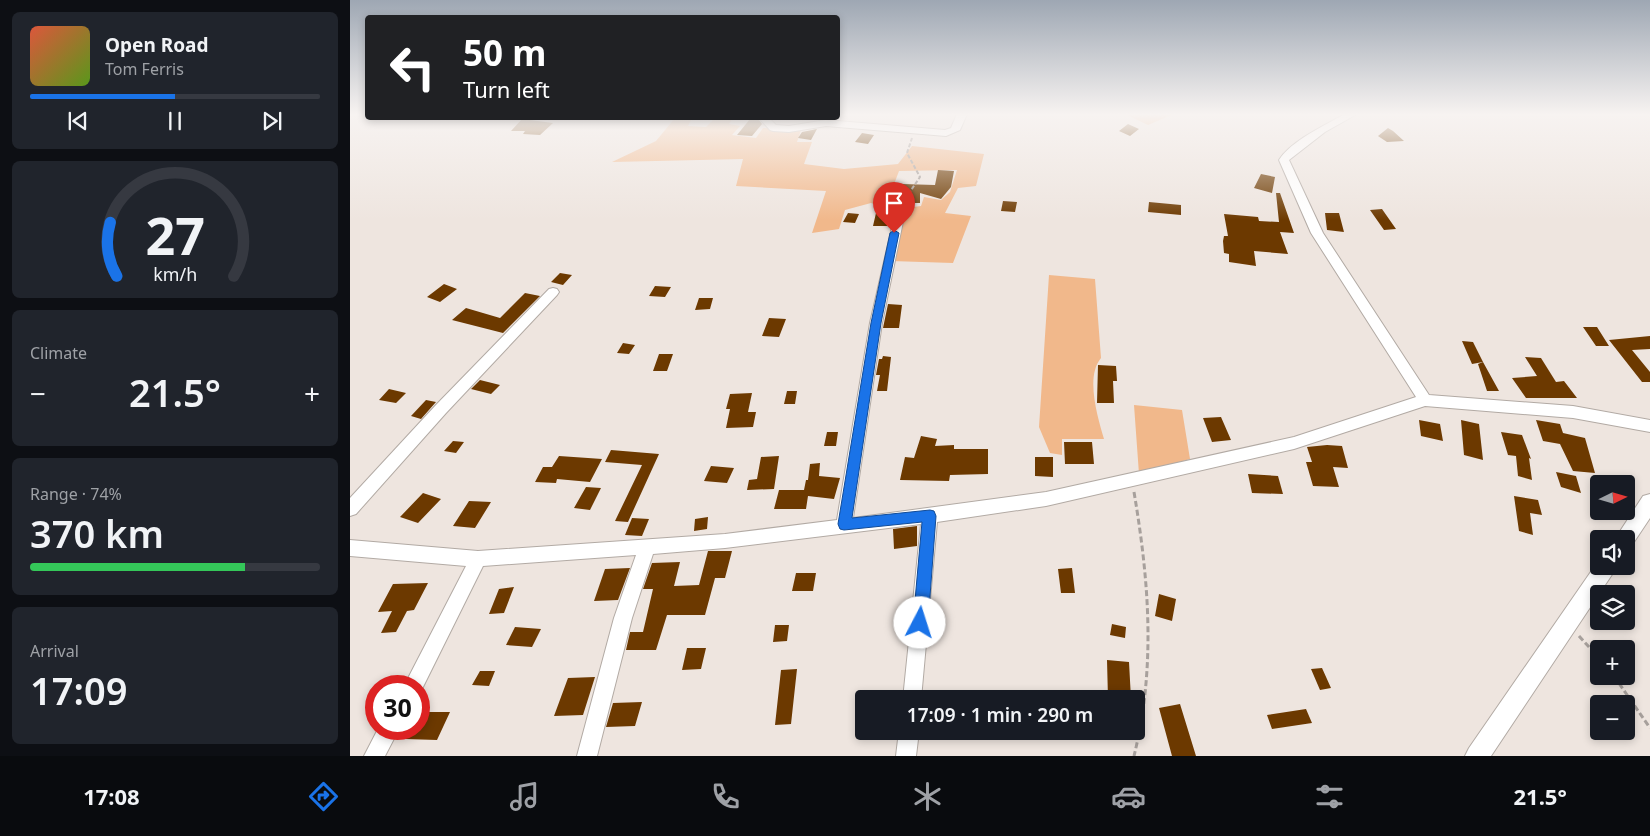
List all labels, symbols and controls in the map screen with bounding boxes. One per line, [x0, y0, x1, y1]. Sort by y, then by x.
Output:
text: 50 m [463, 29, 546, 76]
text: Open Road [105, 32, 208, 58]
icon: left [380, 35, 445, 100]
text: Tom Ferris [105, 58, 184, 80]
text: Turn left [463, 74, 550, 104]
icon: previous [64, 107, 92, 135]
icon: pause [161, 107, 189, 135]
icon: next [258, 107, 286, 135]
pin [873, 182, 915, 233]
icon: arrive [880, 189, 908, 217]
text: 27 [145, 199, 205, 270]
text: km/h [153, 262, 197, 286]
text: Climate [30, 342, 87, 364]
text: 21.5° [129, 366, 221, 418]
text: − [30, 374, 46, 412]
text: + [304, 374, 320, 412]
north arrow [1590, 475, 1635, 520]
map controls [1590, 475, 1635, 740]
text: Range · 74% [30, 483, 122, 505]
text: 370 km [30, 507, 164, 559]
button: sound [1590, 530, 1635, 575]
button: layers [1590, 585, 1635, 630]
position arrow [893, 596, 945, 648]
text: Arrival [30, 640, 79, 662]
button: + [1590, 640, 1635, 685]
text: 17:09 [30, 664, 127, 716]
speed limit sign: 30 [365, 675, 430, 740]
button: − [1590, 695, 1635, 740]
text: 17:09 · 1 min · 290 m [907, 702, 1093, 728]
icon: directions [306, 779, 341, 814]
icon: music [507, 779, 542, 814]
icon: phone [708, 779, 743, 814]
icon: climate [910, 779, 945, 814]
icon: car [1111, 779, 1146, 814]
icon: filters [1312, 779, 1347, 814]
text: 17:08 [83, 781, 140, 811]
text: 21.5° [1514, 781, 1567, 811]

